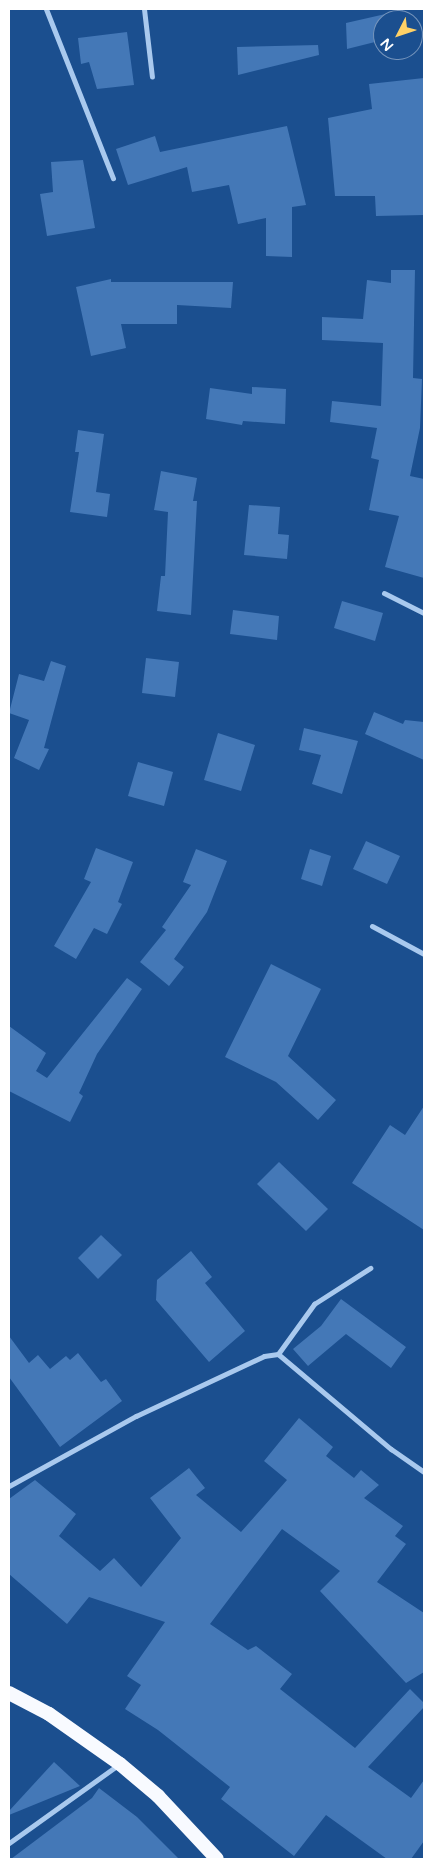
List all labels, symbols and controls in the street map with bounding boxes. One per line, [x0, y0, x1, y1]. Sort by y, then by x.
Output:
north arrow [373, 10, 423, 60]
text: N [377, 35, 397, 54]

